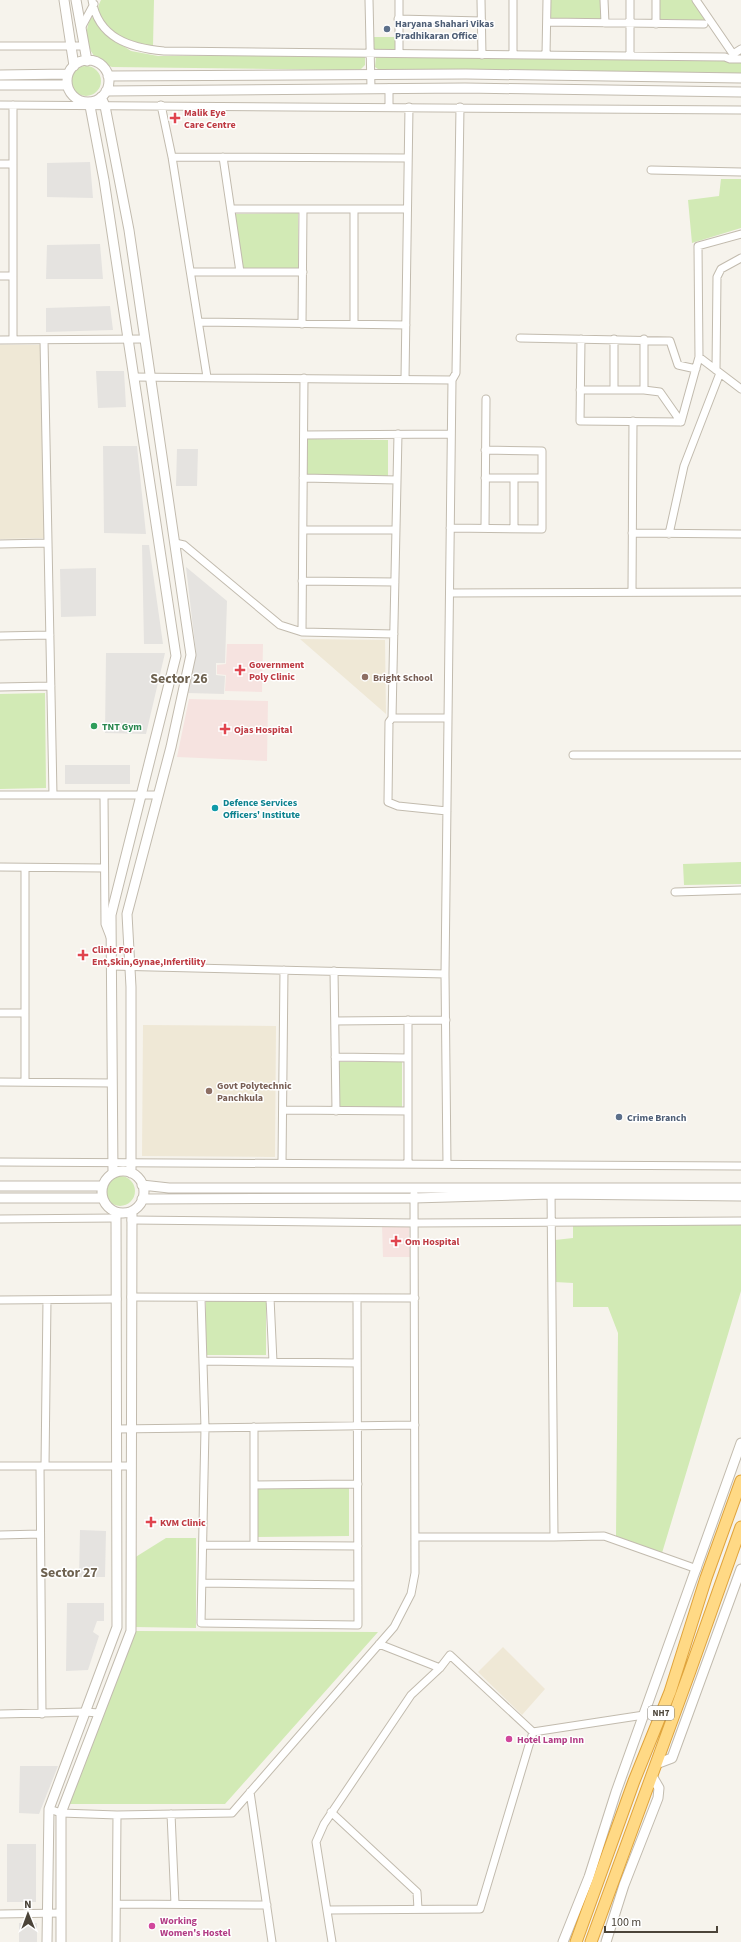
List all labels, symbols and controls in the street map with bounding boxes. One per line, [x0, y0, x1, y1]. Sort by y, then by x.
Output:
place label: Haryana Shahari Vikas Pradhikaran Office [395, 17, 495, 43]
marker: Haryana Shahari Vikas Pradhikaran Office [382, 24, 392, 34]
place label: Malik Eye Care Centre [184, 106, 236, 132]
marker: Malik Eye Care Centre [169, 112, 181, 124]
place label: Government Poly Clinic [249, 658, 304, 684]
marker: Government Poly Clinic [234, 664, 246, 676]
district label: Sector 26 [150, 669, 208, 689]
place label: Bright School [373, 671, 433, 685]
marker: Bright School [360, 672, 370, 682]
place label: TNT Gym [102, 720, 142, 734]
marker: TNT Gym [89, 721, 99, 731]
marker: Ojas Hospital [219, 723, 231, 735]
place label: Ojas Hospital [234, 723, 292, 737]
place label: Defence Services Officers' Institute [223, 796, 300, 822]
marker: Defence Services Officers' Institute [210, 803, 220, 813]
place label: Clinic For Ent,Skin,Gynae,Infertility [92, 943, 206, 969]
marker: Clinic For Ent,Skin,Gynae,Infertility [77, 949, 89, 961]
place label: Govt Polytechnic Panchkula [217, 1079, 292, 1105]
marker: Govt Polytechnic Panchkula [204, 1086, 214, 1096]
place label: Crime Branch [627, 1111, 687, 1125]
marker: Crime Branch [614, 1112, 624, 1122]
marker: Om Hospital [390, 1235, 402, 1247]
place label: Om Hospital [405, 1235, 459, 1249]
marker: KVM Clinic [145, 1516, 157, 1528]
place label: KVM Clinic [160, 1516, 206, 1530]
district label: Sector 27 [40, 1563, 98, 1583]
road number: NH7 [648, 1706, 674, 1720]
place label: Hotel Lamp Inn [517, 1733, 584, 1747]
marker: Hotel Lamp Inn [504, 1734, 514, 1744]
north arrow [8, 1894, 48, 1934]
text: N [24, 1897, 32, 1912]
scale bar [605, 1908, 717, 1934]
place label: Working Women's Hostel [160, 1914, 231, 1940]
text: 100 m [611, 1914, 641, 1931]
marker: Working Women's Hostel [147, 1921, 157, 1931]

